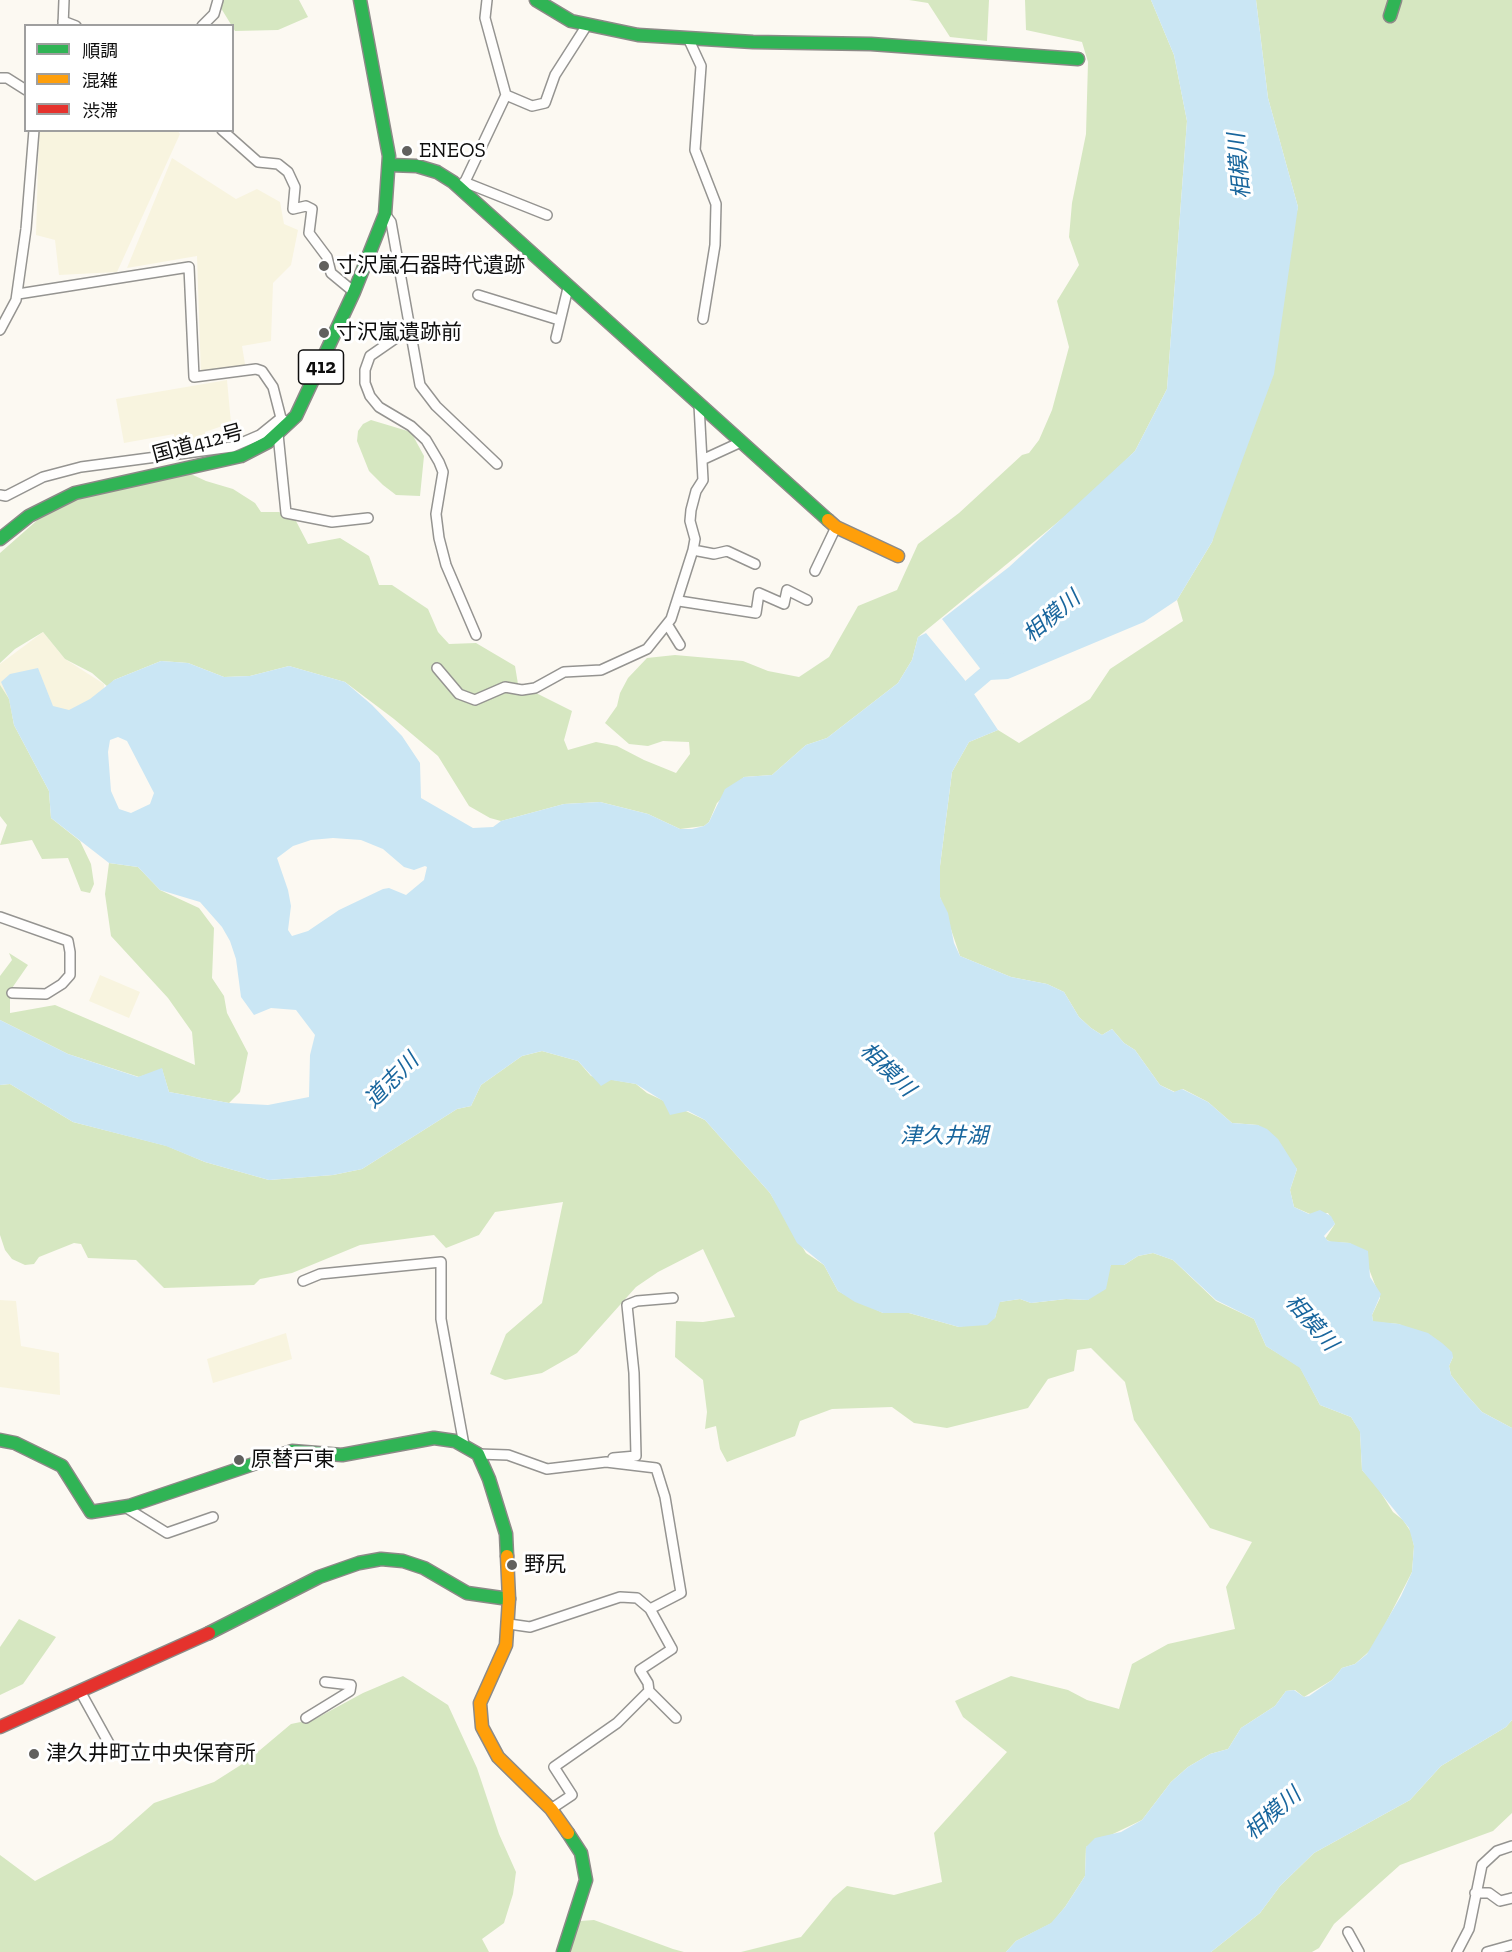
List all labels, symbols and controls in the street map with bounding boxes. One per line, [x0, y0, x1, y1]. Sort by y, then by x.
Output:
legend [24, 24, 234, 132]
text: 順調 [82, 40, 118, 62]
text: 混雑 [82, 70, 118, 92]
text: 渋滞 [82, 100, 118, 122]
water label: 相模川 [1224, 132, 1256, 200]
place label: ENEOS [419, 138, 486, 164]
marker: ENEOS [400, 144, 414, 158]
place label: 寸沢嵐石器時代遺跡 [336, 253, 525, 279]
marker: 寸沢嵐石器時代遺跡 [317, 259, 331, 273]
place label: 寸沢嵐遺跡前 [336, 320, 462, 346]
marker: 寸沢嵐遺跡前 [317, 326, 331, 340]
road number: 412 [298, 350, 344, 384]
street label: 国道412号 [150, 420, 246, 468]
water label: 相模川 [1018, 586, 1086, 648]
water label: 相模川 [854, 1038, 920, 1102]
water label: 道志川 [360, 1048, 424, 1114]
water label: 津久井湖 [900, 1124, 988, 1150]
water label: 相模川 [1279, 1289, 1343, 1357]
place label: 原替戸東 [251, 1447, 335, 1473]
marker: 原替戸東 [232, 1453, 246, 1467]
place label: 野尻 [524, 1552, 566, 1578]
marker: 野尻 [505, 1558, 519, 1572]
place label: 津久井町立中央保育所 [46, 1741, 256, 1767]
marker: 津久井町立中央保育所 [27, 1747, 41, 1761]
water label: 相模川 [1239, 1782, 1307, 1846]

